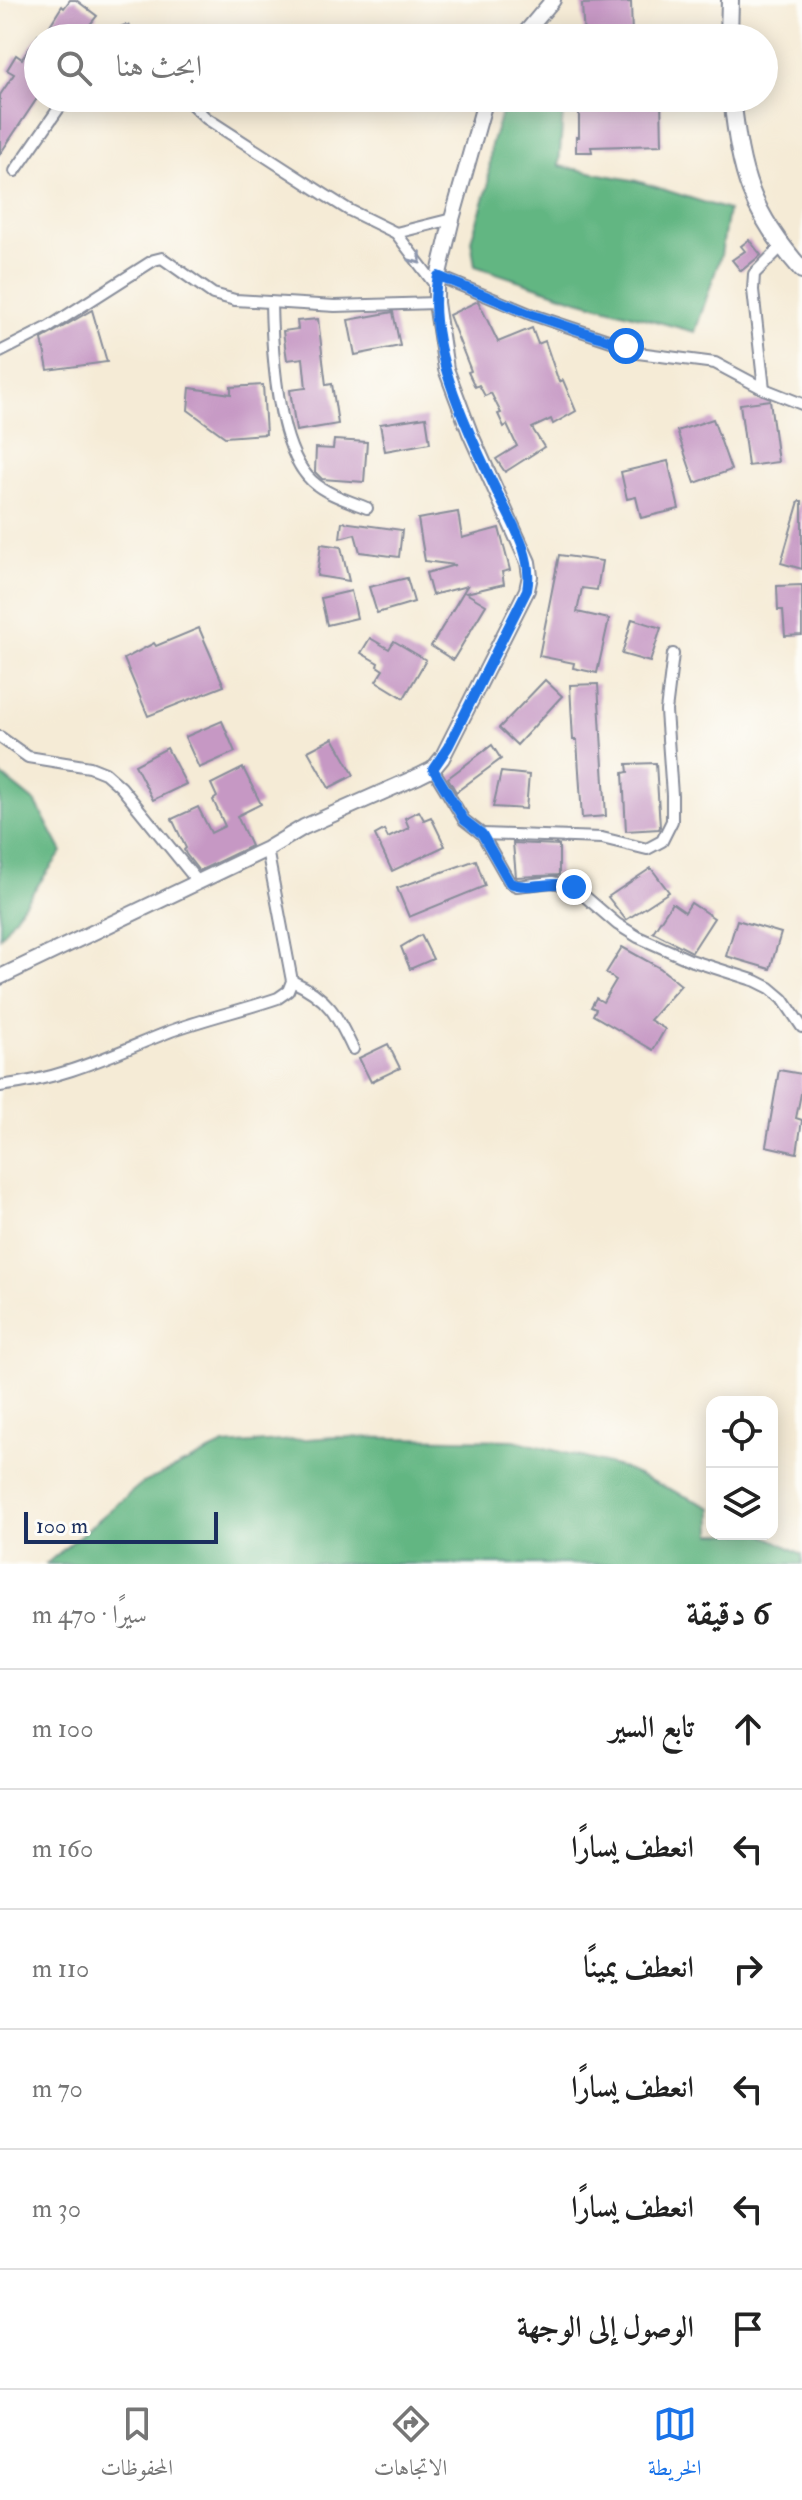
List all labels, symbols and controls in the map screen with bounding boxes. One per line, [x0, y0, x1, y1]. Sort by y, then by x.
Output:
search box [24, 24, 778, 112]
icon: search [52, 46, 96, 90]
text: ابحث هنا [116, 48, 202, 85]
one-way arrow [407, 250, 421, 265]
route start [608, 328, 644, 364]
route end [556, 869, 592, 905]
map controls [706, 1396, 778, 1540]
button: locate [706, 1396, 778, 1468]
button: layers [706, 1468, 778, 1540]
scale bar [24, 1508, 218, 1544]
text: 100 m [36, 1512, 88, 1540]
text: 6 دقيقة [686, 1592, 770, 1635]
text: سيرًا · 470 m [32, 1599, 147, 1631]
icon: ahead [726, 1707, 770, 1751]
text: تابع السير [609, 1709, 694, 1746]
text: 100 m [32, 1713, 93, 1745]
icon: left [726, 1827, 770, 1871]
text: انعطف يسارًا [571, 1829, 694, 1866]
text: 160 m [32, 1833, 93, 1865]
icon: right [726, 1947, 770, 1991]
text: انعطف يمينًا [583, 1949, 694, 1986]
text: 110 m [32, 1953, 89, 1985]
icon: left [726, 2067, 770, 2111]
text: انعطف يسارًا [571, 2069, 694, 2106]
text: 70 m [32, 2073, 83, 2105]
icon: left [726, 2187, 770, 2231]
text: انعطف يسارًا [571, 2189, 694, 2226]
text: 30 m [32, 2193, 81, 2225]
icon: arrive [726, 2307, 770, 2351]
text: الوصول إلى الوجهة [517, 2309, 694, 2346]
tab: المحفوظات [100, 2402, 173, 2489]
tab: الاتجاهات [374, 2402, 447, 2489]
tab: الخريطة [648, 2402, 702, 2489]

